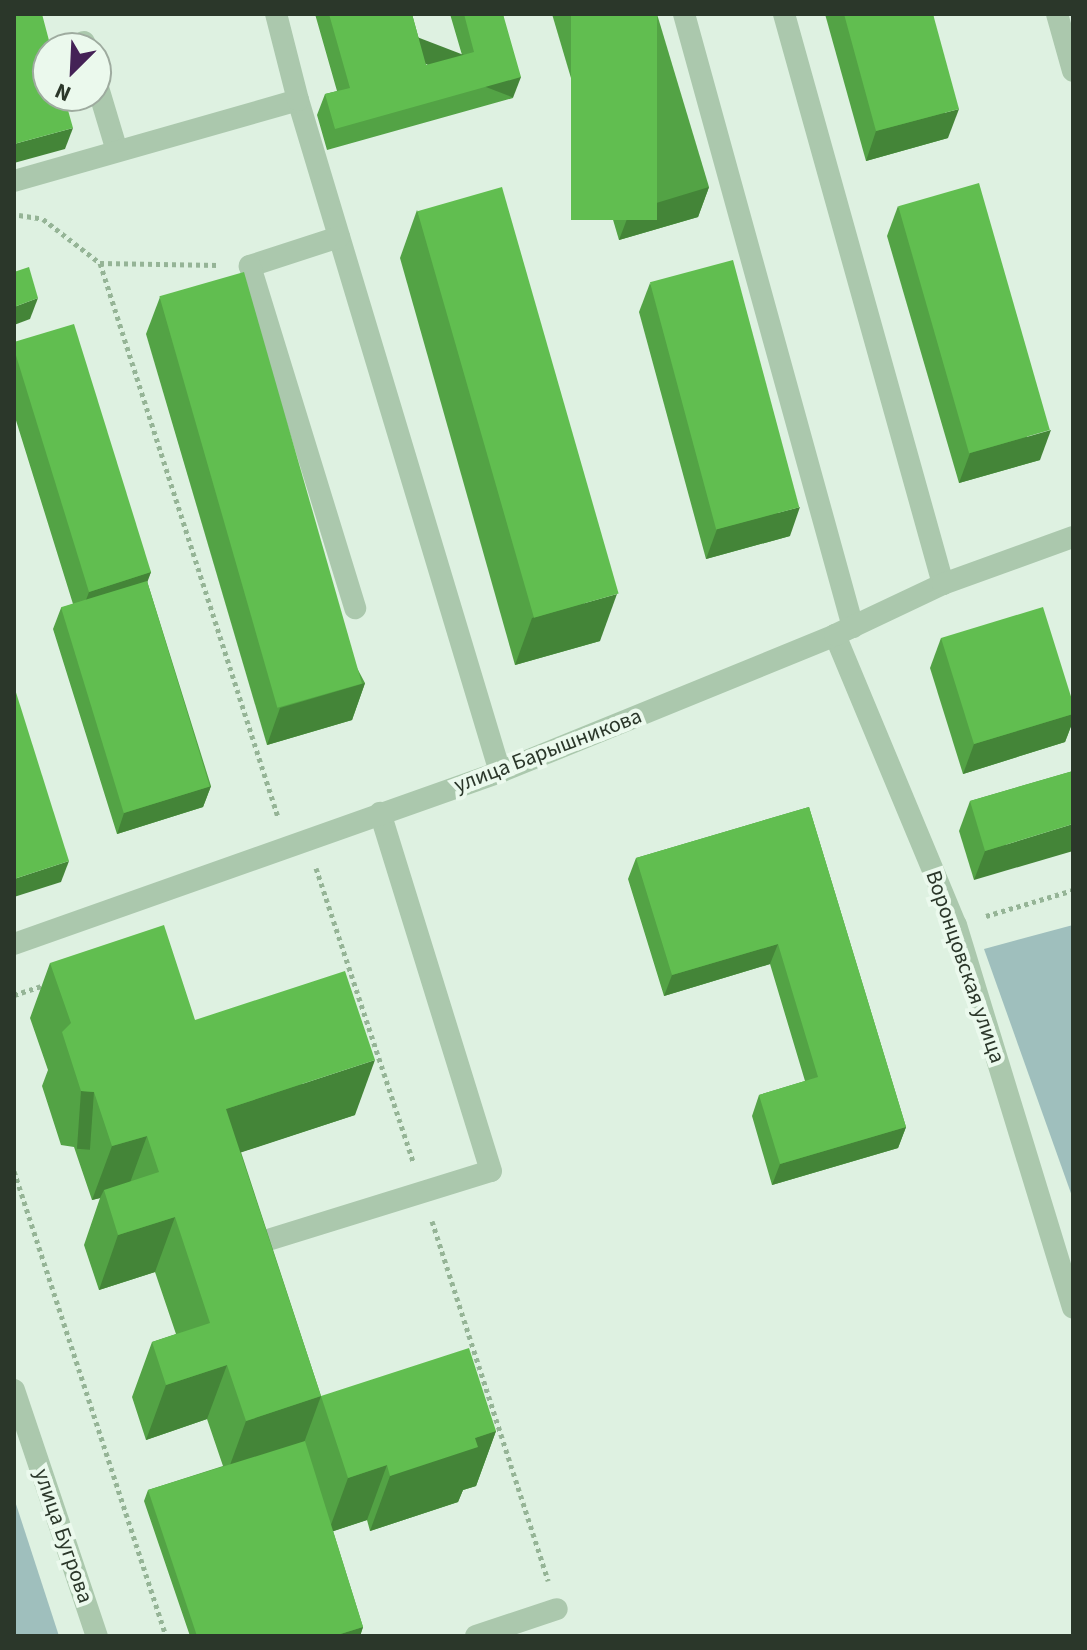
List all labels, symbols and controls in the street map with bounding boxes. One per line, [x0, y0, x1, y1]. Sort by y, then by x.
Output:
north arrow [32, 32, 112, 112]
text: N [50, 75, 76, 110]
street label: улица Барышникова [450, 703, 646, 799]
street label: Воронцовская улица [920, 867, 1010, 1067]
street label: улица Бугрова [28, 1465, 98, 1607]

